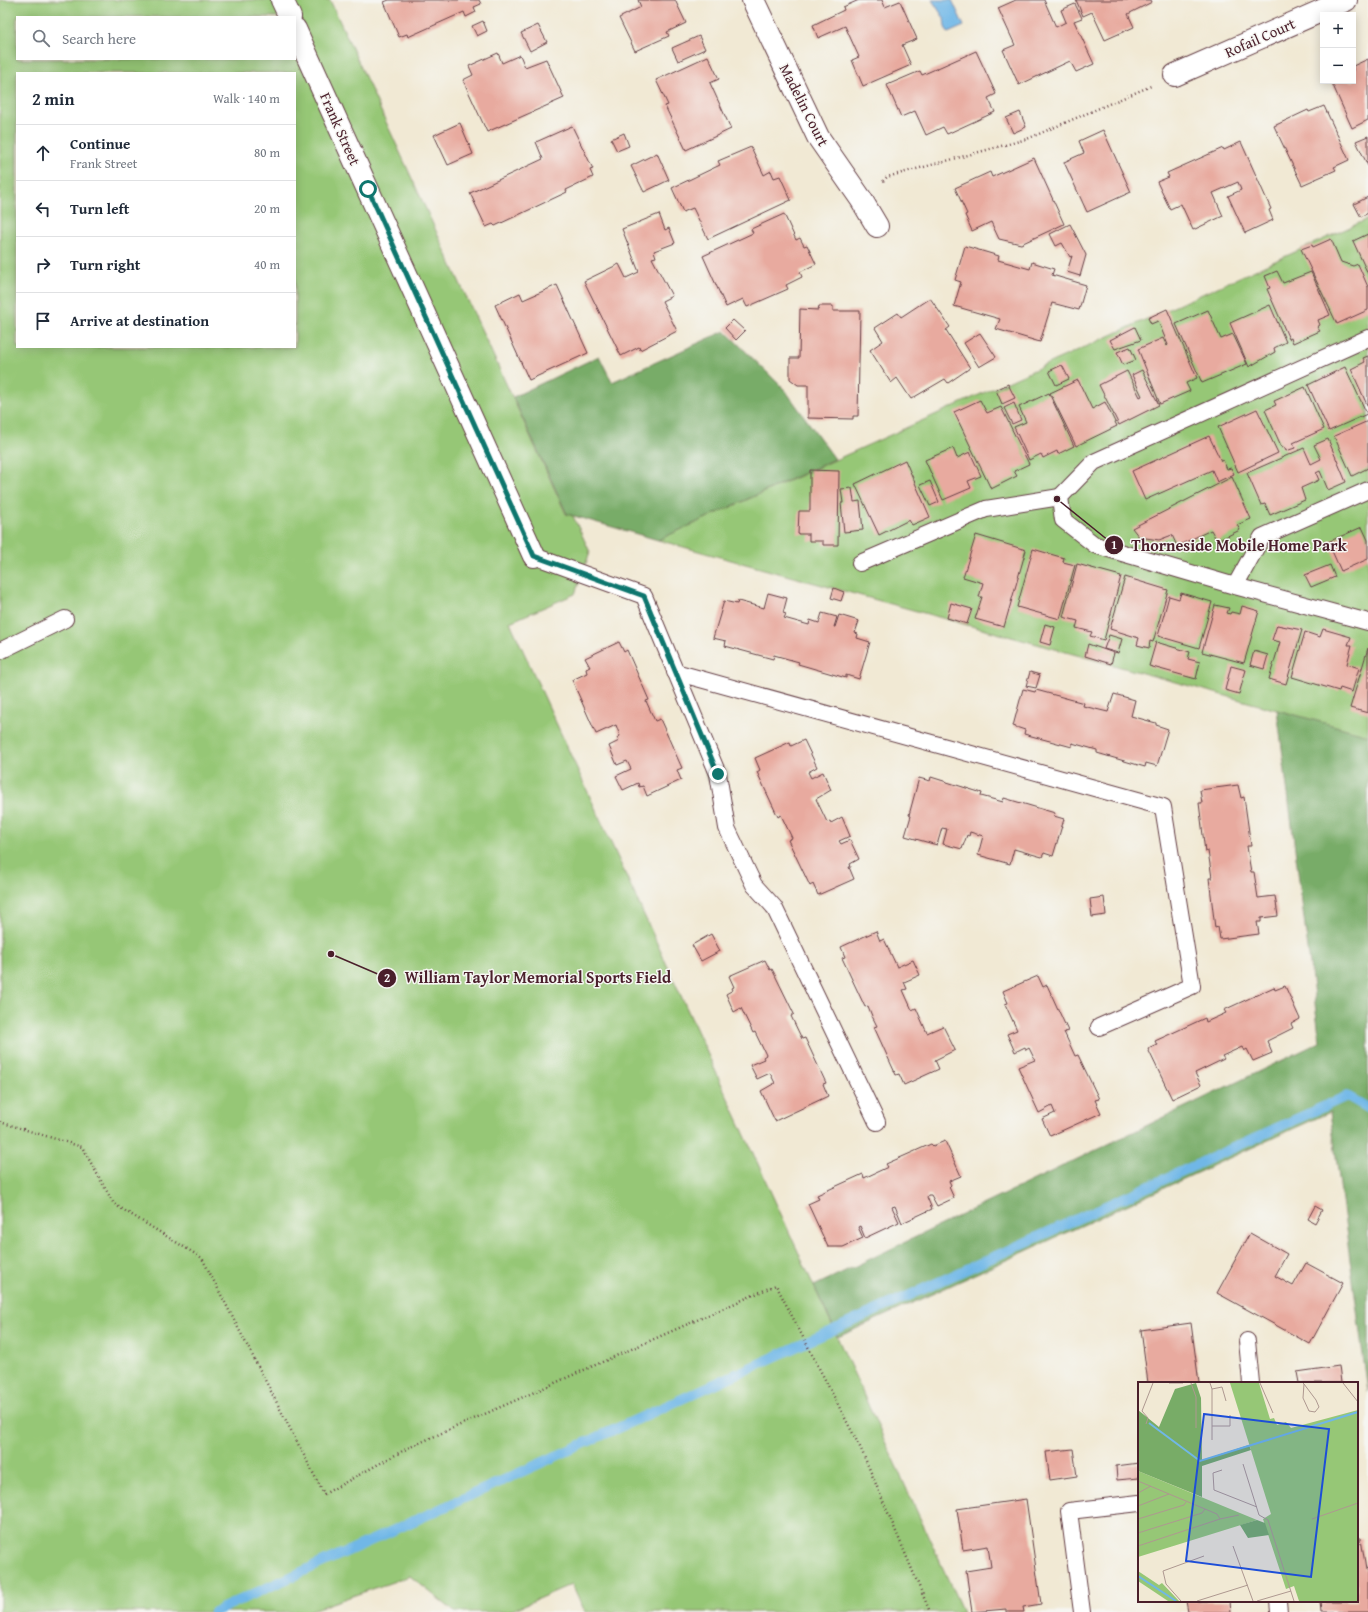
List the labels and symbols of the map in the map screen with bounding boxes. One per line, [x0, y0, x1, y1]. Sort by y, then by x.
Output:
street label: Rofail Court [1221, 12, 1299, 62]
street label: Madelin Court [775, 60, 835, 150]
street label: Frank Street [315, 89, 366, 169]
route start [359, 180, 377, 198]
callout: Thorneside Mobile Home Park [1104, 531, 1355, 559]
text: Thorneside Mobile Home Park [1131, 533, 1348, 557]
text: 1 [1111, 536, 1117, 553]
route end [709, 765, 727, 783]
callout: William Taylor Memorial Sports Field [377, 964, 679, 992]
text: William Taylor Memorial Sports Field [405, 965, 672, 989]
text: 2 [384, 969, 390, 986]
inset map [1138, 1382, 1358, 1602]

